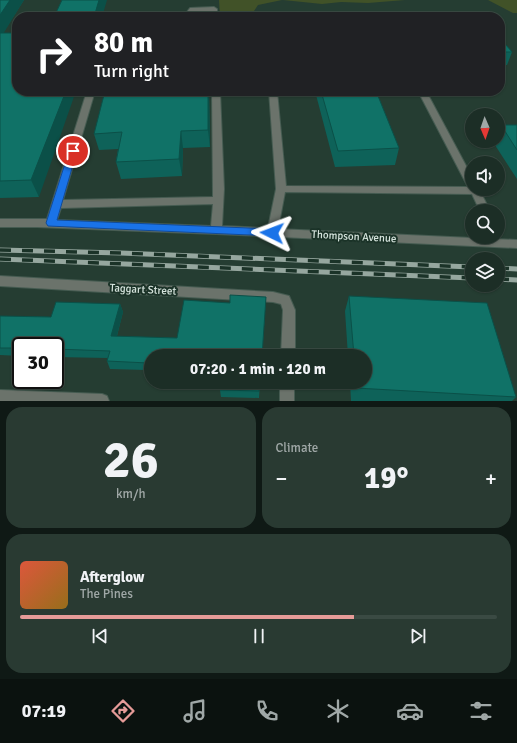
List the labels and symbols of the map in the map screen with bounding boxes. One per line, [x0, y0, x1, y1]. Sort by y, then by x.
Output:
north arrow [465, 108, 505, 148]
pin [56, 134, 90, 168]
position arrow [251, 212, 293, 254]
street label: Thompson Avenue [311, 228, 397, 245]
street label: Taggart Street [109, 281, 177, 298]
speed limit sign: 30 [12, 337, 64, 389]

